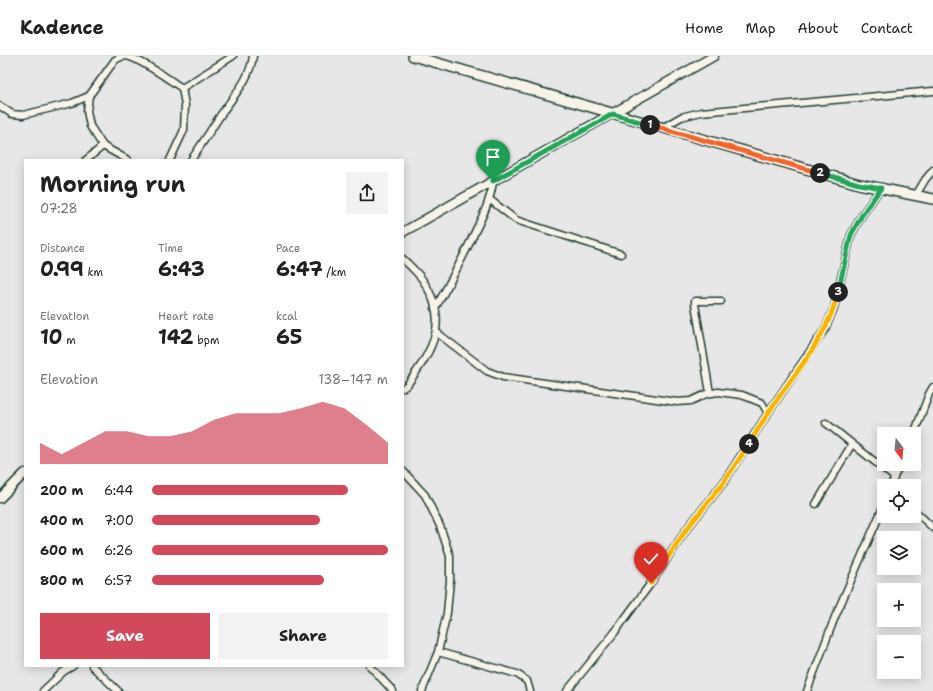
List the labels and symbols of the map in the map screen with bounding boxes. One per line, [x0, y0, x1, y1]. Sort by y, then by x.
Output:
pin: 1 [640, 115, 660, 135]
pin [476, 140, 510, 181]
pin: 2 [810, 163, 830, 183]
pin: 3 [828, 282, 848, 302]
north arrow [877, 427, 921, 471]
pin: 4 [739, 434, 759, 454]
pin [634, 542, 668, 583]

